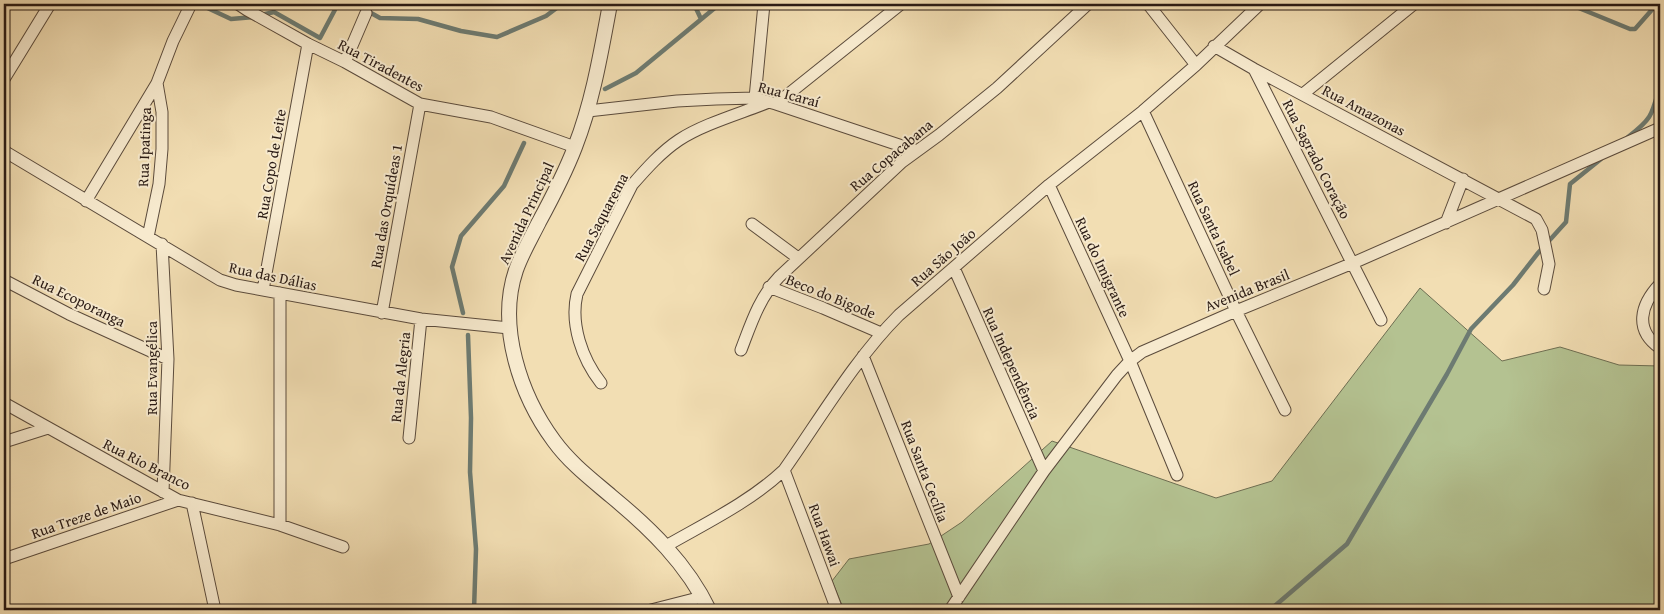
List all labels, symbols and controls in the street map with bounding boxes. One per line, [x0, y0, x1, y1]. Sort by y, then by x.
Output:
street label: Rua Tiradentes [334, 34, 428, 97]
street label: Rua Icaraí [756, 76, 823, 112]
street label: Rua Amazonas [1319, 79, 1409, 141]
street label: Rua Sagrado Coração [1278, 96, 1356, 223]
street label: Rua Ipatinga [132, 107, 156, 187]
street label: Rua Copo de Leite [251, 107, 291, 221]
street label: Rua Copacabana [845, 114, 937, 196]
street label: Rua das Orquídeas 1 [365, 142, 407, 270]
street label: Avenida Principal [493, 158, 559, 268]
street label: Rua Saquarema [569, 169, 633, 265]
street label: Rua Santa Isabel [1183, 177, 1245, 279]
street label: Rua do Imigrante [1071, 213, 1135, 321]
street label: Rua São João [906, 223, 980, 291]
street label: Rua das Dálias [227, 256, 319, 296]
street label: Avenida Brasil [1202, 263, 1292, 317]
street label: Rua Ecoporanga [29, 268, 129, 332]
street label: Beco do Bigode [783, 268, 879, 324]
street label: Rua Independência [978, 304, 1046, 422]
street label: Rua Evangélica [141, 321, 162, 415]
street label: Rua da Alegria [385, 331, 415, 423]
street label: Rua Santa Cecília [896, 417, 954, 525]
street label: Rua Rio Branco [100, 433, 195, 495]
street label: Rua Treze de Maio [28, 486, 144, 544]
street label: Rua Hawai [804, 501, 846, 569]

